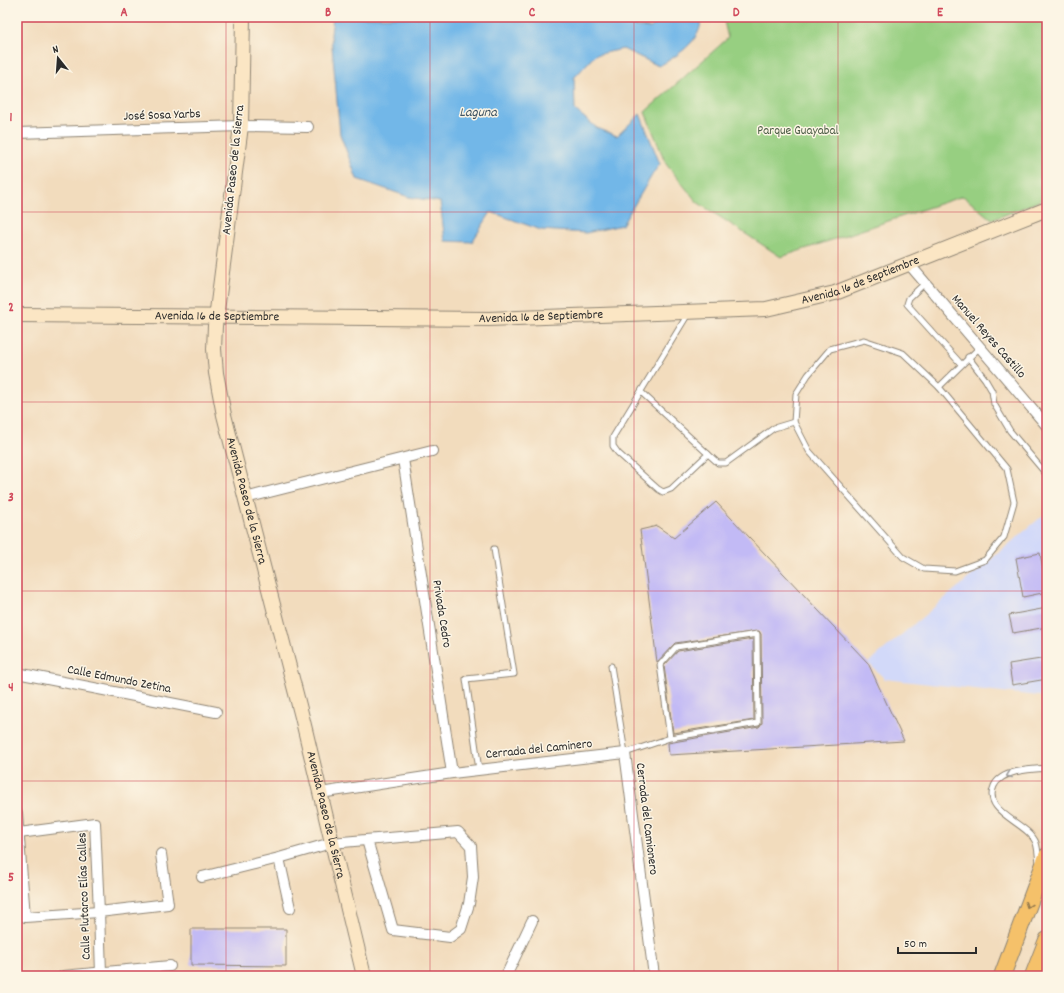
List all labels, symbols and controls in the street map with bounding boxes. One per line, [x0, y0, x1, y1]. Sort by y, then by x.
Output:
text: A [120, 4, 128, 23]
text: B [325, 4, 331, 23]
text: C [529, 4, 536, 23]
text: D [733, 4, 740, 23]
text: E [937, 4, 944, 23]
north arrow [38, 38, 78, 78]
text: N [51, 42, 61, 59]
street label: Avenida Paseo de la Sierra [218, 103, 250, 236]
water label: Laguna [459, 103, 498, 123]
street label: José Sosa Yarbs [123, 105, 201, 127]
text: 1 [10, 109, 13, 128]
park label: Parque Guayabal [757, 122, 839, 141]
street label: Avenida 16 de Septiembre [799, 251, 923, 310]
street label: Manuel Reyes Castillo [946, 291, 1030, 383]
text: 2 [8, 299, 14, 318]
street label: Avenida 16 de Septiembre [479, 305, 604, 329]
street label: Avenida 16 de Septiembre [155, 307, 280, 327]
street label: Avenida Paseo de la Sierra [221, 435, 272, 567]
text: 3 [8, 489, 14, 508]
street label: Privada Cedro [426, 579, 456, 650]
street label: Calle Edmundo Zetina [65, 661, 173, 700]
text: 4 [8, 679, 14, 698]
street label: Cerrada del Caminero [485, 735, 593, 765]
street label: Avenida Paseo de la Sierra [301, 749, 350, 881]
street label: Cerrada del Camionero [630, 762, 662, 876]
one-way arrow [1005, 770, 1012, 778]
street label: Calle Plutarco Elías Calles [73, 832, 97, 960]
text: 5 [8, 869, 14, 888]
one-way arrow [1025, 902, 1033, 909]
scale bar [898, 929, 976, 955]
text: 50 m [904, 936, 927, 953]

